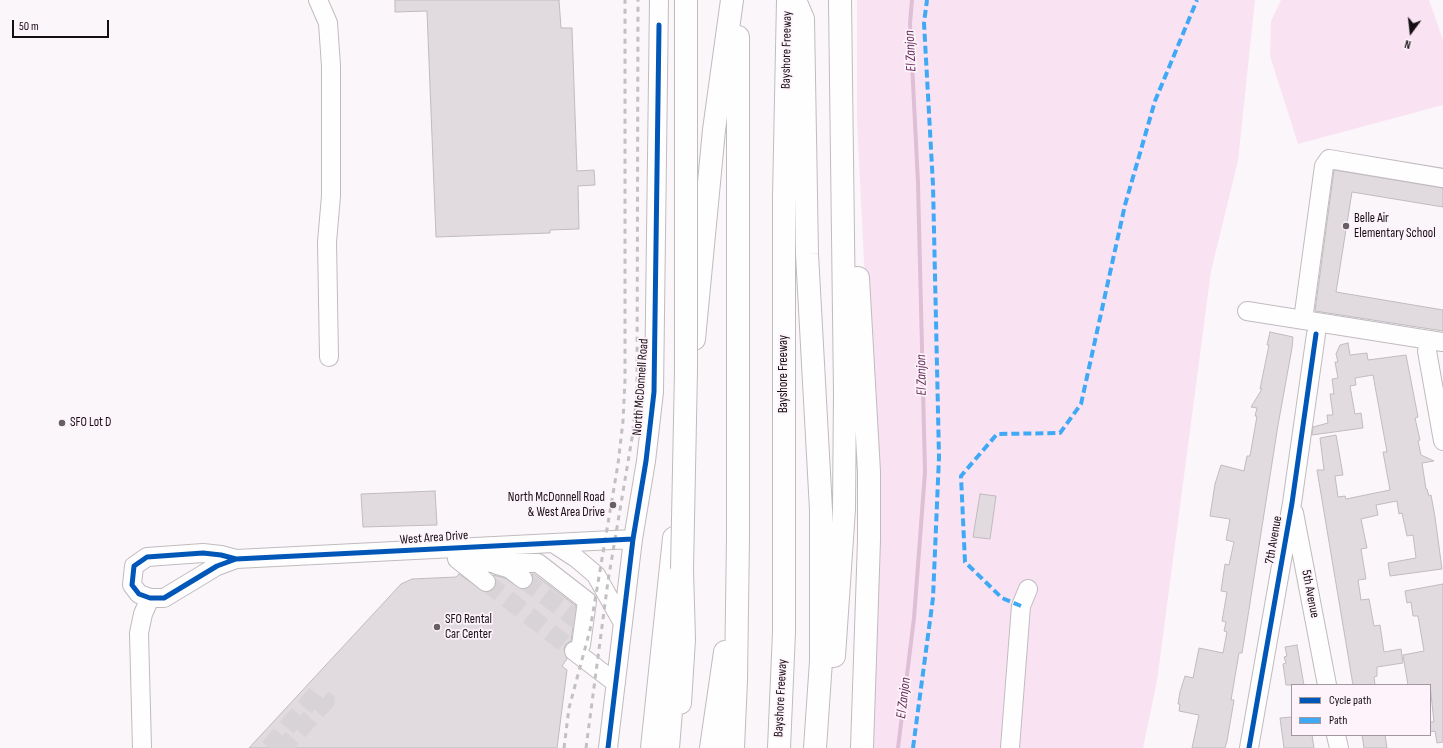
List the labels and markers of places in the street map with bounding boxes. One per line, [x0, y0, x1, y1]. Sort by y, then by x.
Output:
place label: Belle Air Elementary School [1354, 211, 1436, 242]
marker: Belle Air Elementary School [1341, 221, 1351, 231]
place label: SFO Lot D [70, 415, 111, 431]
marker: SFO Lot D [57, 418, 67, 428]
place label: North McDonnell Road & West Area Drive [508, 490, 605, 521]
marker: North McDonnell Road & West Area Drive [608, 500, 618, 510]
place label: SFO Rental Car Center [445, 612, 492, 643]
marker: SFO Rental Car Center [432, 622, 442, 632]

